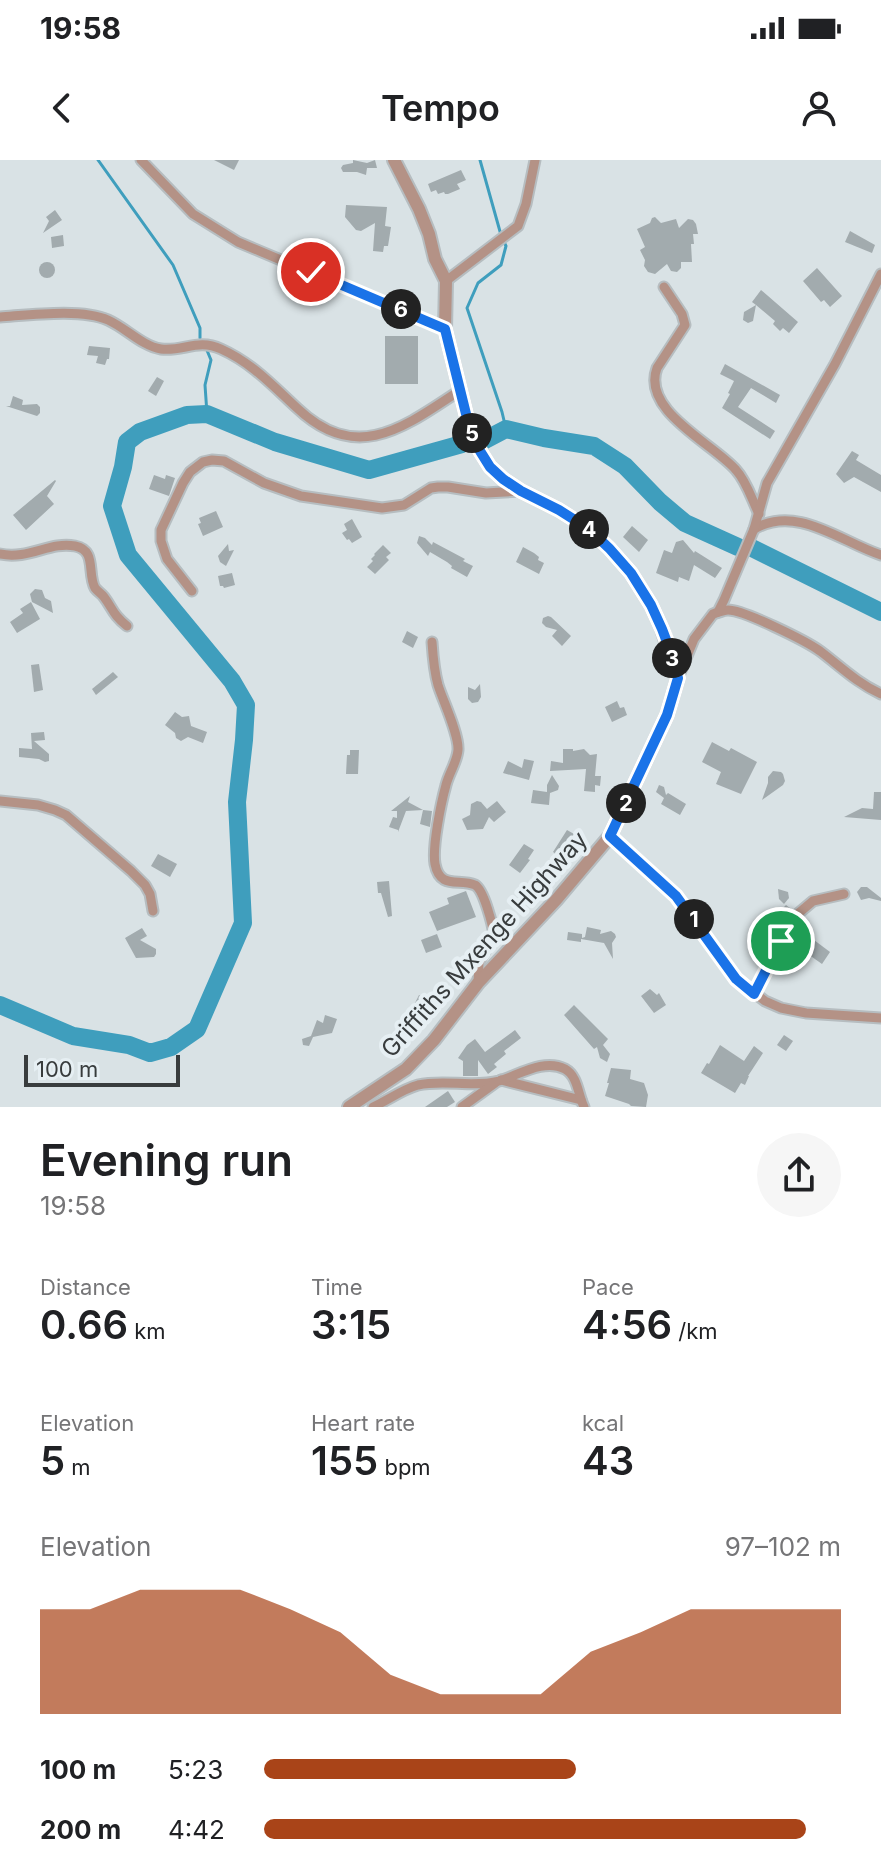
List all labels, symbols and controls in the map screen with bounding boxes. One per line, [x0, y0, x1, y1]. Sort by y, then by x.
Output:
text: 19:58 [40, 10, 121, 46]
icon: back [40, 86, 84, 130]
text: Tempo [381, 86, 500, 130]
icon: person [797, 86, 841, 130]
pin [277, 238, 345, 306]
icon: check [289, 250, 333, 294]
pin: 6 [381, 289, 421, 329]
text: 6 [394, 296, 408, 322]
pin: 5 [452, 413, 492, 453]
text: 5 [465, 420, 479, 446]
pin: 4 [569, 509, 609, 549]
text: 4 [582, 516, 596, 542]
pin: 3 [652, 638, 692, 678]
text: 3 [665, 645, 679, 671]
pin: 2 [606, 783, 646, 823]
text: 2 [619, 790, 633, 816]
street label: Griffiths Mxenge Highway [375, 825, 593, 1063]
pin: 1 [674, 899, 714, 939]
text: 1 [689, 906, 699, 932]
pin [747, 907, 815, 975]
icon: arrive [759, 919, 803, 963]
scale bar [24, 1051, 180, 1087]
text: 100 m [36, 1056, 98, 1082]
text: Evening run [40, 1133, 293, 1187]
button: share [757, 1133, 841, 1217]
text: 19:58 [40, 1190, 106, 1221]
text: Distance [40, 1274, 131, 1300]
text: Time [311, 1274, 363, 1300]
text: Pace [582, 1274, 634, 1300]
text: 0.66 [40, 1300, 128, 1349]
text: 3:15 [311, 1300, 391, 1349]
text: 4:56 [582, 1300, 672, 1349]
text: km [128, 1318, 166, 1344]
text: /km [672, 1318, 718, 1344]
text: Elevation [40, 1410, 134, 1436]
text: Heart rate [311, 1410, 415, 1436]
text: kcal [582, 1410, 624, 1436]
text: 5 [40, 1436, 65, 1485]
text: 155 [311, 1436, 378, 1485]
text: 43 [582, 1436, 634, 1485]
text: m [65, 1454, 91, 1480]
text: bpm [378, 1454, 431, 1480]
text: Elevation [40, 1531, 151, 1562]
text: 97–102 m [725, 1531, 841, 1562]
text: 100 m [40, 1754, 116, 1785]
text: 5:23 [168, 1754, 223, 1785]
text: 200 m [40, 1814, 121, 1845]
text: 4:42 [168, 1814, 225, 1845]

